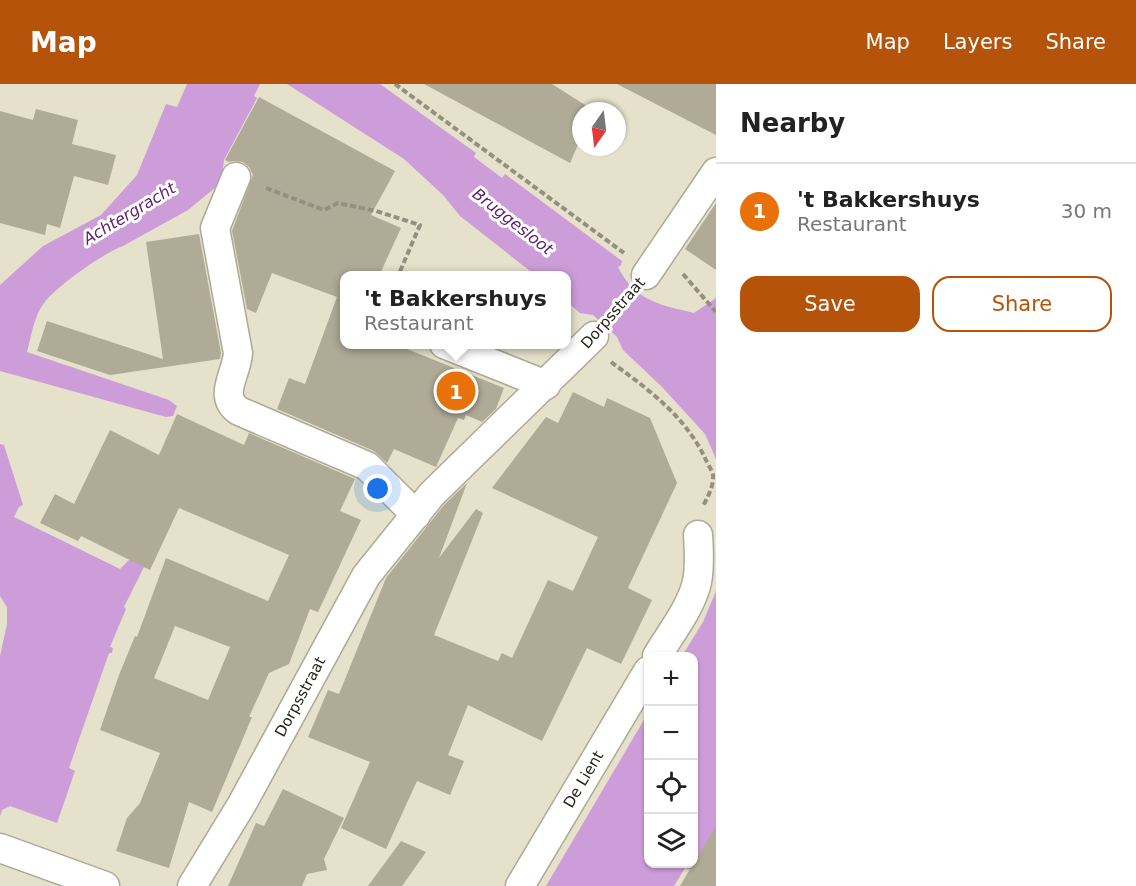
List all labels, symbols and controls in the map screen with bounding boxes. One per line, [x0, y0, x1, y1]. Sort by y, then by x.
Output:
text: Map [30, 26, 97, 59]
text: Map [866, 30, 910, 54]
text: Layers [943, 30, 1012, 54]
text: Share [1045, 30, 1106, 54]
north arrow [572, 102, 626, 156]
text: Nearby [740, 108, 845, 138]
water label: Achtergracht [79, 178, 179, 249]
water label: Bruggesloot [469, 184, 557, 259]
text: 't Bakkershuys [797, 187, 980, 212]
text: 1 [753, 199, 766, 223]
text: 30 m [1061, 199, 1112, 223]
text: Restaurant [797, 212, 907, 236]
popup [340, 271, 571, 349]
street label: Dorpsstraat [577, 274, 649, 352]
button: Save [740, 276, 920, 332]
button: Share [932, 276, 1112, 332]
text: 't Bakkershuys [364, 286, 547, 311]
text: Restaurant [364, 311, 474, 335]
pin: 1 [436, 368, 476, 414]
your location [363, 474, 392, 503]
map controls [644, 652, 698, 868]
button: + [644, 652, 698, 706]
street label: Dorpsstraat [271, 654, 329, 740]
button: − [644, 706, 698, 760]
street label: De Lient [560, 748, 607, 811]
button: locate [644, 760, 698, 814]
button: layers [644, 814, 698, 868]

